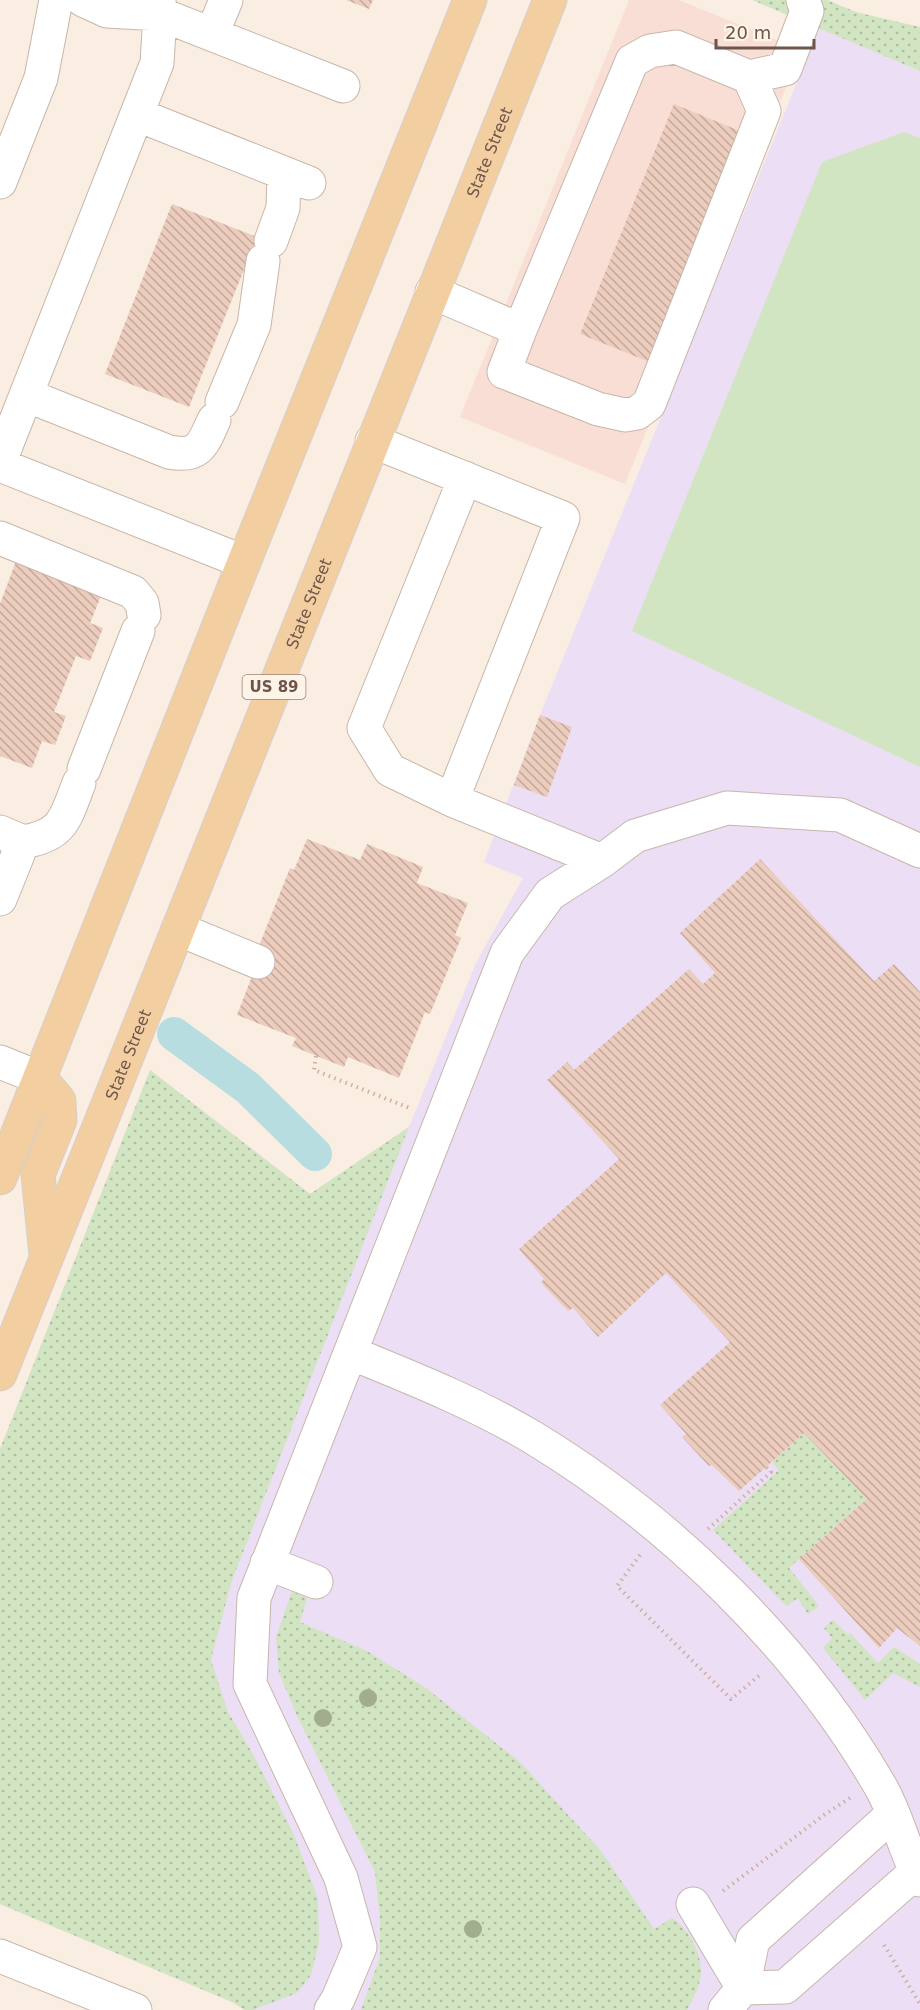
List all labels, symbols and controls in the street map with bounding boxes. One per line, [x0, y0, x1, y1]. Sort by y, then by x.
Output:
scale bar [716, 12, 814, 50]
text: 20 m [725, 22, 771, 43]
street label: State Street [463, 104, 516, 201]
street label: State Street [282, 555, 336, 652]
road number: US 89 [242, 675, 306, 699]
street label: State Street [102, 1007, 155, 1103]

